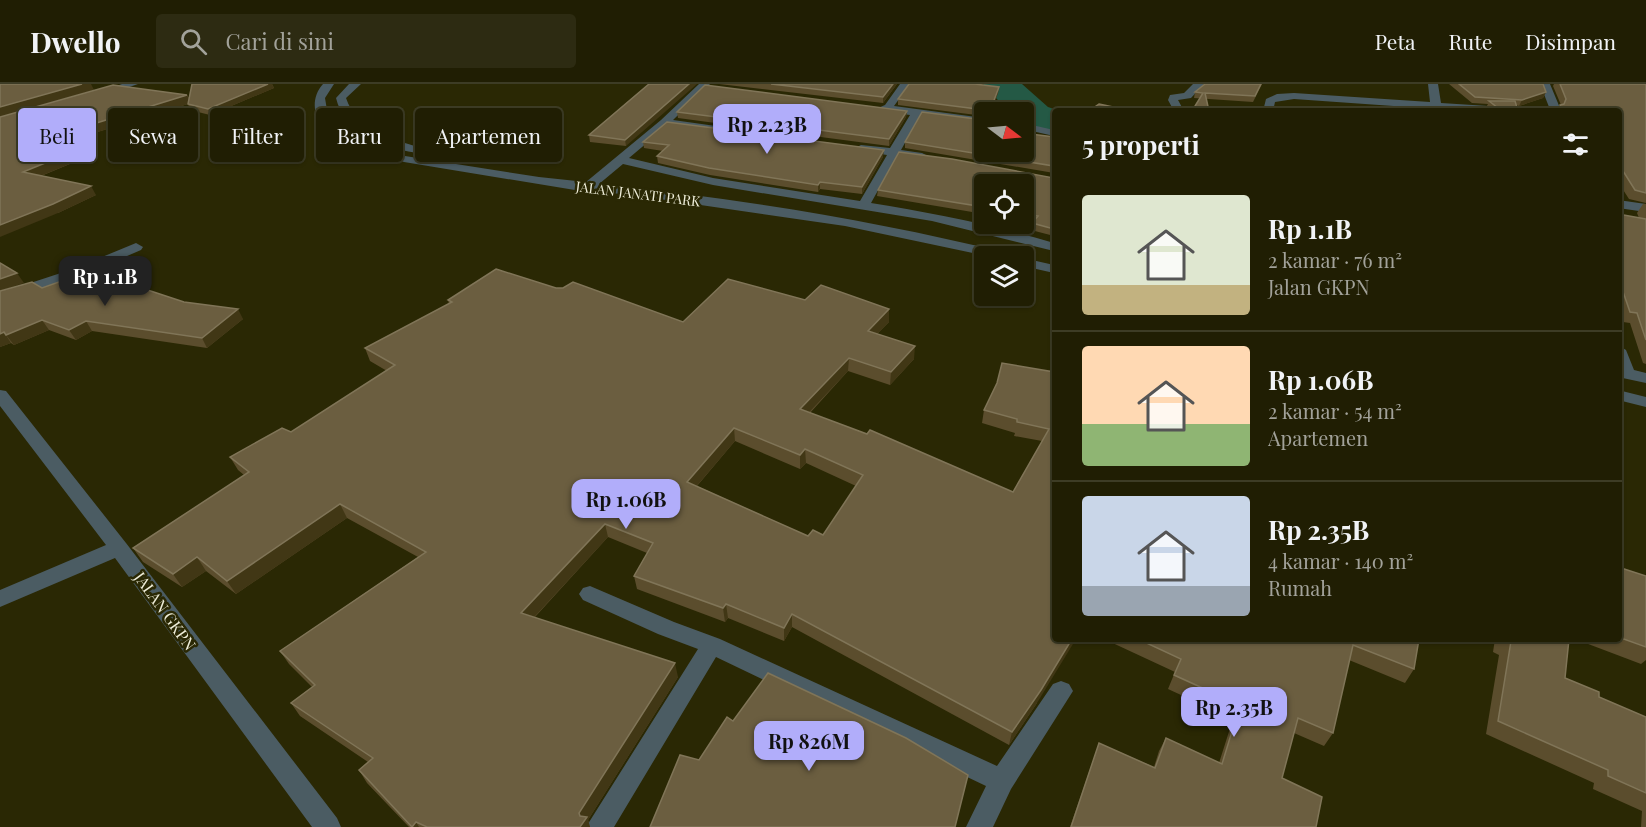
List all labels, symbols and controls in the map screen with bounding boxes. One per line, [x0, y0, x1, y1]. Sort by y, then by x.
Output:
search box [156, 14, 576, 68]
text: Dwello [30, 23, 120, 60]
icon: search [177, 25, 210, 58]
text: Cari di sini [225, 26, 334, 56]
text: Peta [1375, 27, 1415, 55]
text: Rute [1448, 27, 1492, 55]
text: Disimpan [1525, 27, 1616, 55]
north arrow [974, 102, 1034, 162]
map controls [974, 102, 1034, 306]
pin: Rp 2.23B [705, 104, 829, 155]
chip: Beli [18, 108, 96, 162]
chip: Sewa [108, 108, 198, 162]
chip: Filter [210, 108, 304, 162]
chip: Baru [316, 108, 403, 162]
chip: Apartemen [415, 108, 562, 162]
text: Rp 2.23B [727, 110, 807, 137]
text: 5 properti [1082, 127, 1200, 162]
icon: filters [1559, 128, 1592, 161]
button: locate [974, 174, 1034, 234]
street label: JALAN JANATI PARK [574, 176, 702, 211]
text: Rp 1.1B [1268, 211, 1352, 246]
icon: home [1130, 219, 1202, 291]
button: layers [974, 246, 1034, 306]
text: 2 kamar · 76 m² [1268, 246, 1402, 273]
pin: Rp 1.1B [50, 256, 160, 307]
text: Rp 1.1B [73, 262, 137, 289]
text: Jalan GKPN [1268, 273, 1370, 300]
text: Rp 1.06B [1268, 362, 1373, 397]
icon: home [1130, 370, 1202, 442]
text: 2 kamar · 54 m² [1268, 397, 1402, 424]
text: Apartemen [1268, 424, 1368, 451]
pin: Rp 1.06B [564, 479, 688, 530]
text: Rp 1.06B [585, 485, 667, 512]
text: Rp 2.35B [1268, 512, 1369, 547]
icon: home [1130, 520, 1202, 592]
text: 4 kamar · 140 m² [1268, 547, 1413, 574]
street label: JALAN GKPN [129, 567, 201, 654]
text: Rumah [1268, 574, 1332, 601]
pin: Rp 2.35B [1172, 687, 1296, 738]
text: Rp 2.35B [1195, 693, 1273, 720]
pin: Rp 826M [754, 721, 864, 772]
text: Rp 826M [768, 727, 850, 754]

